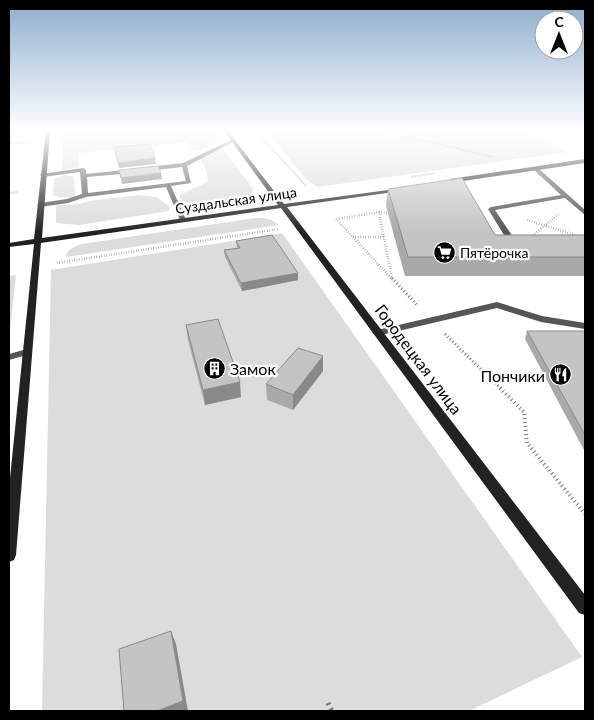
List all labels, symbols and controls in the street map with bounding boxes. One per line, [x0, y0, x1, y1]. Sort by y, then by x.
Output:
north arrow [534, 10, 584, 60]
text: С [554, 13, 564, 30]
street label: Суздальская улица [174, 183, 298, 217]
supermarket icon: Пятёрочка [432, 240, 456, 264]
place label: Пятёрочка [460, 244, 528, 261]
street label: Городецкая улица [372, 300, 466, 418]
building icon: Замок [202, 356, 226, 380]
place label: Замок [230, 359, 276, 378]
restaurant icon: Пончики [549, 363, 573, 387]
place label: Пончики [480, 366, 545, 385]

